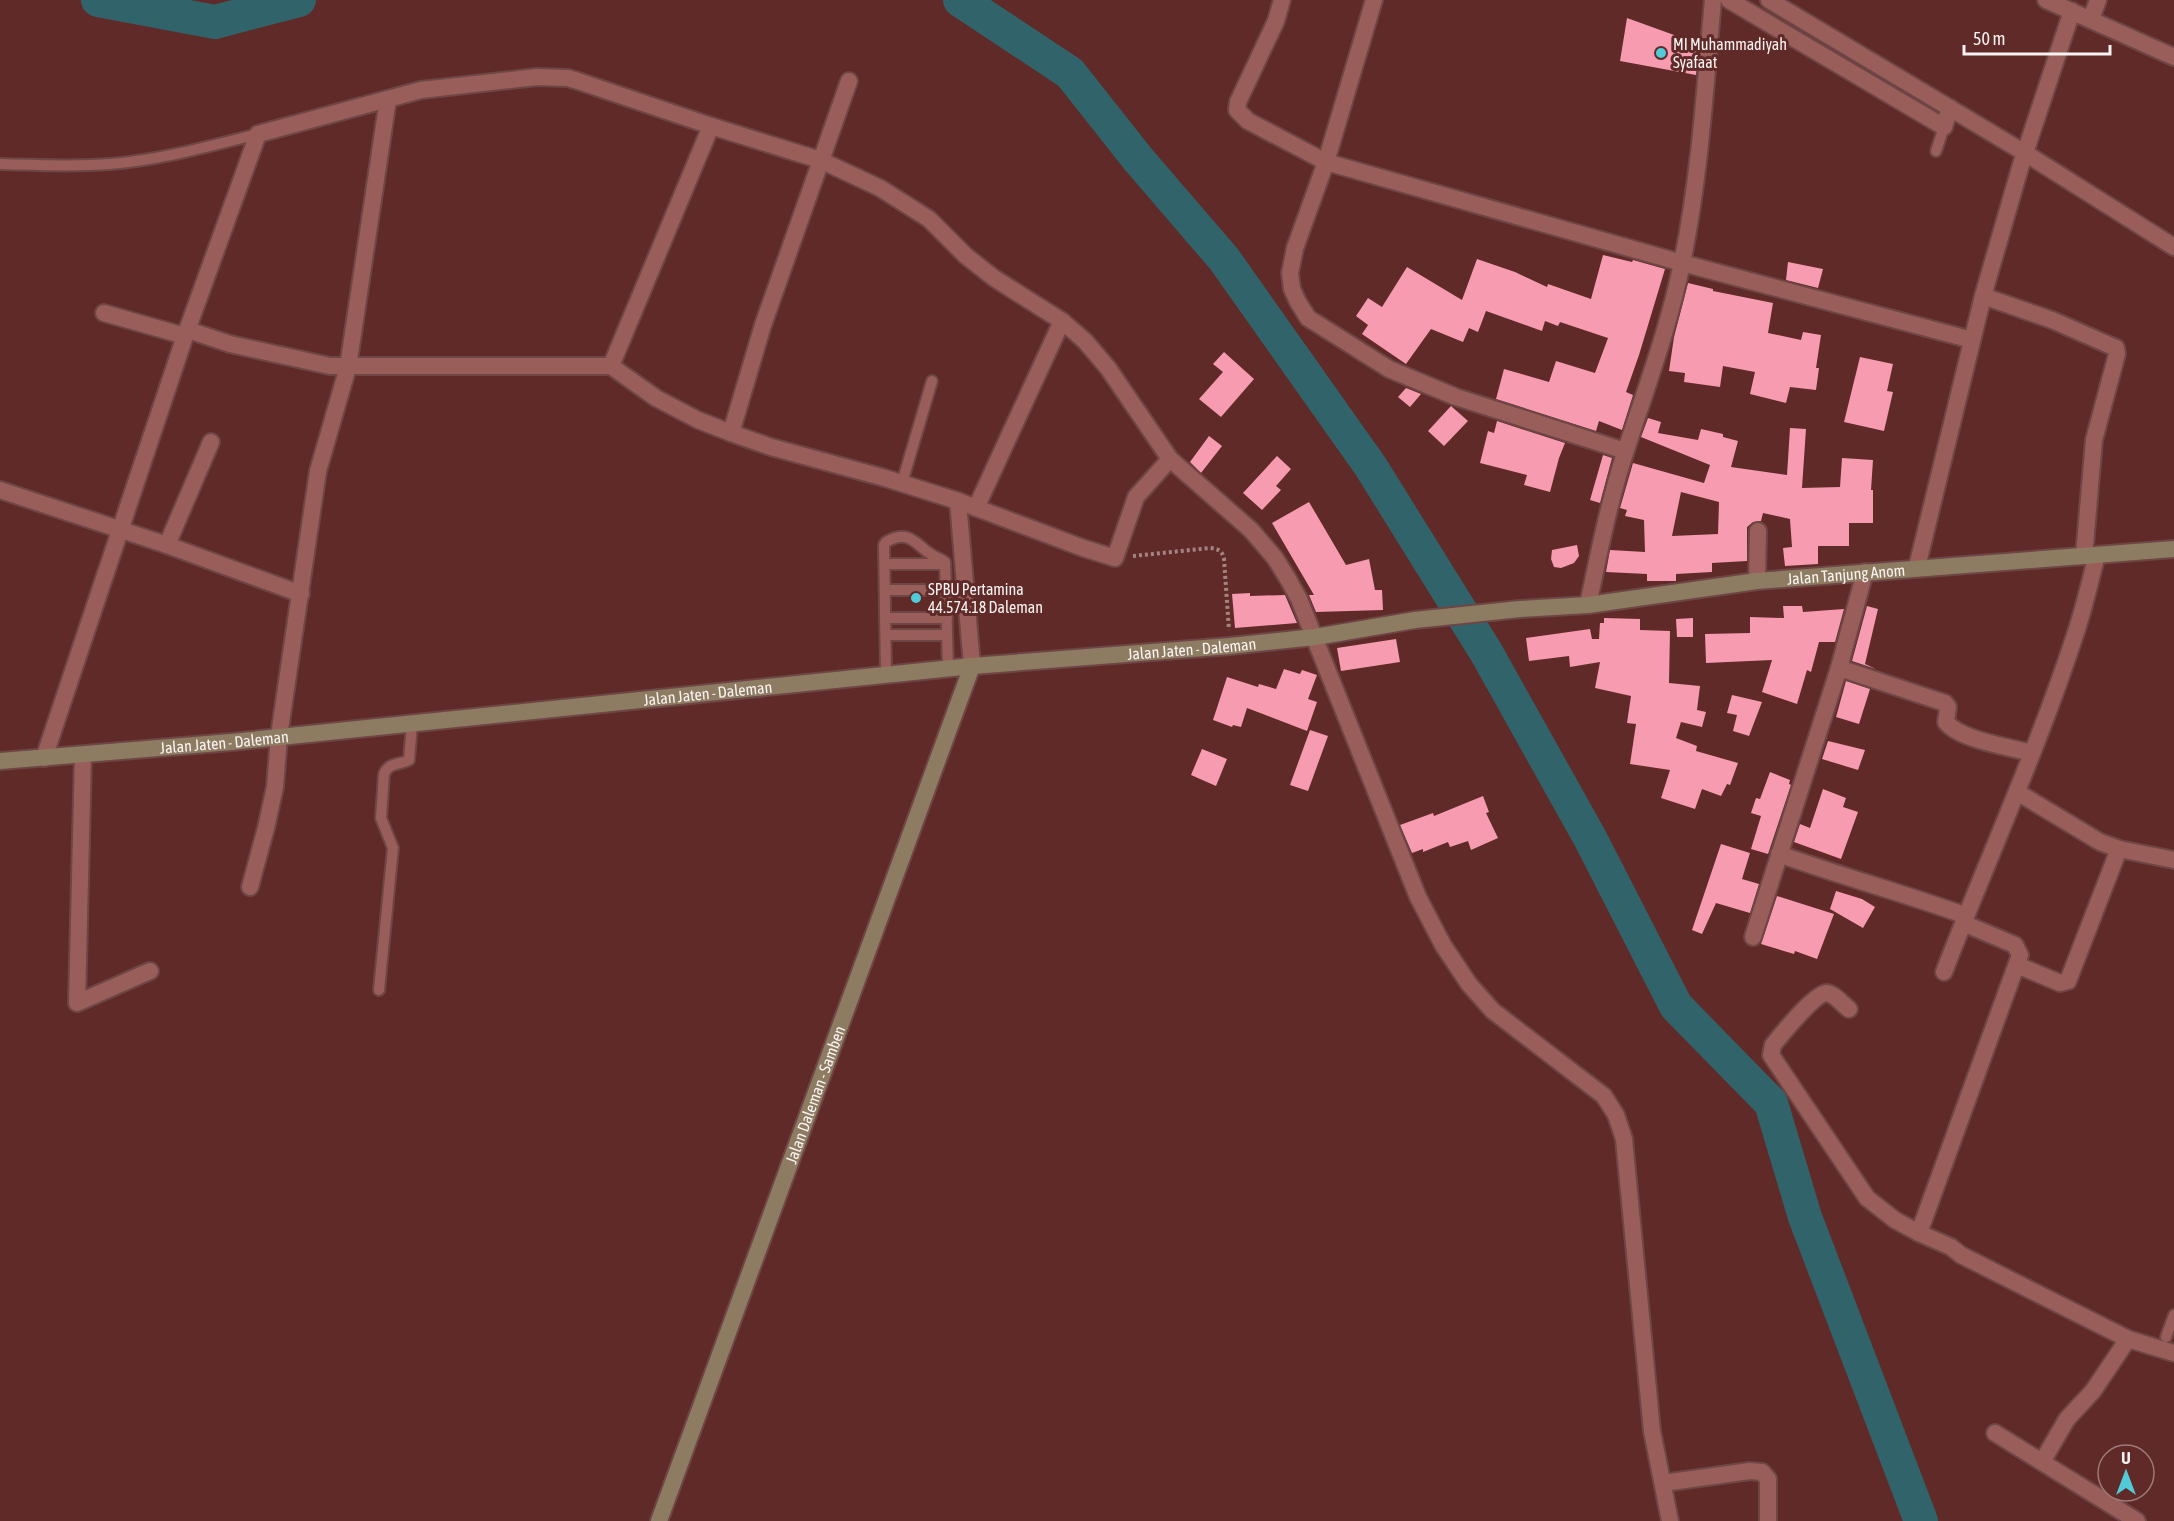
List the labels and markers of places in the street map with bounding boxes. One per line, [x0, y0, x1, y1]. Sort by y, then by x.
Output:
place label: MI Muhammadiyah Syafaat [1673, 35, 1787, 72]
marker: MI Muhammadiyah Syafaat [1654, 46, 1668, 60]
place label: SPBU Pertamina 44.574.18 Daleman [928, 580, 1043, 616]
marker: SPBU Pertamina 44.574.18 Daleman [909, 591, 923, 605]

